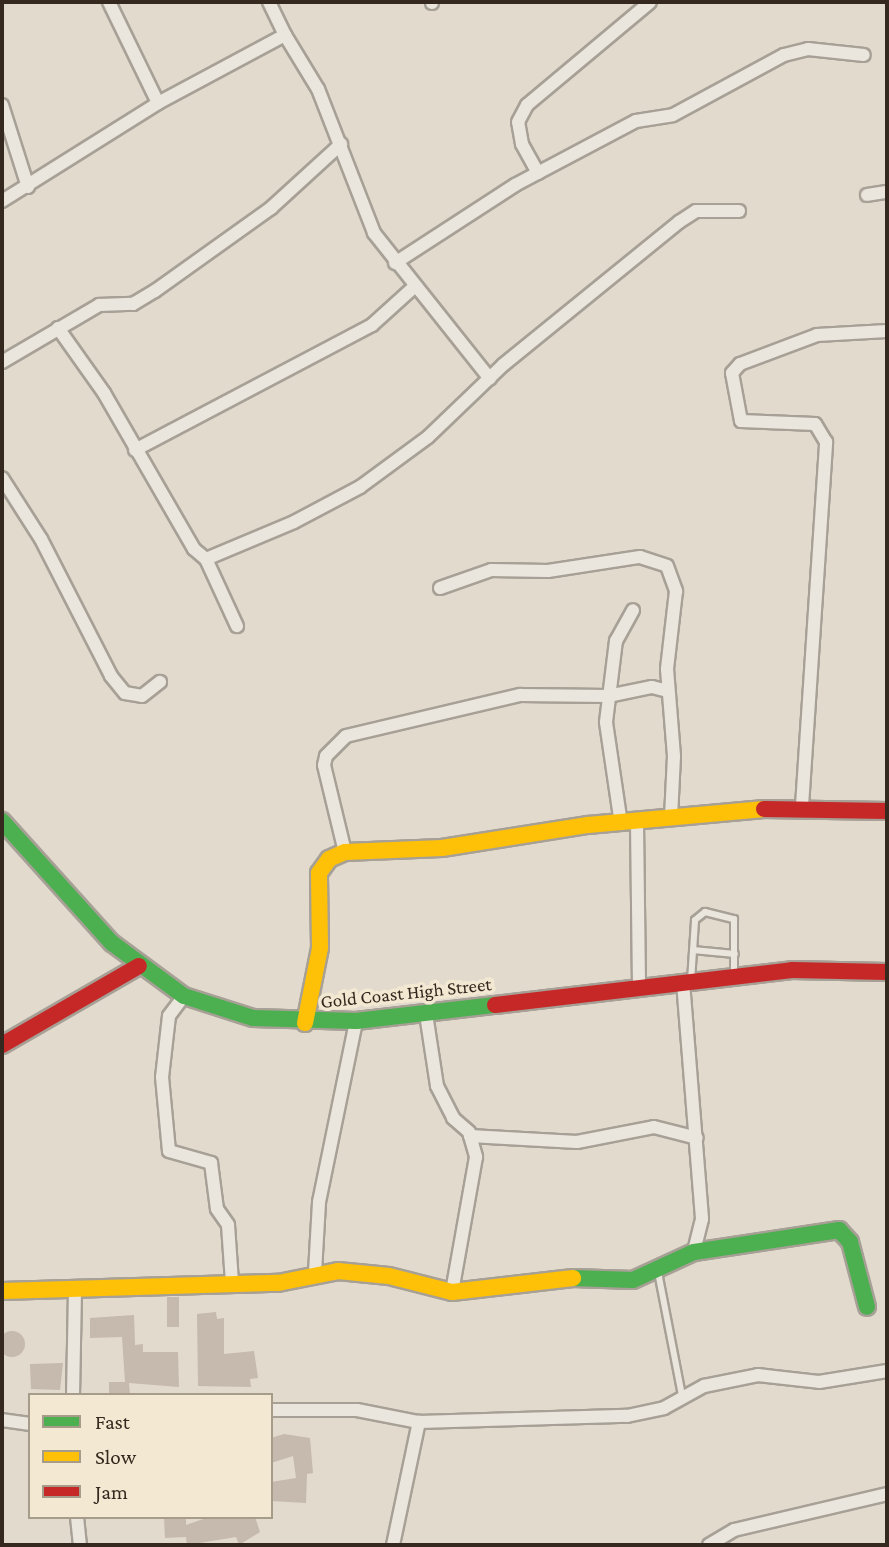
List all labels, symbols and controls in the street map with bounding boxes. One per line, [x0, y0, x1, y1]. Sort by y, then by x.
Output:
street label: Gold Coast High Street [319, 973, 493, 1013]
legend [28, 1393, 273, 1519]
text: Fast [95, 1410, 130, 1434]
text: Slow [95, 1445, 136, 1469]
text: Jam [95, 1480, 128, 1504]

